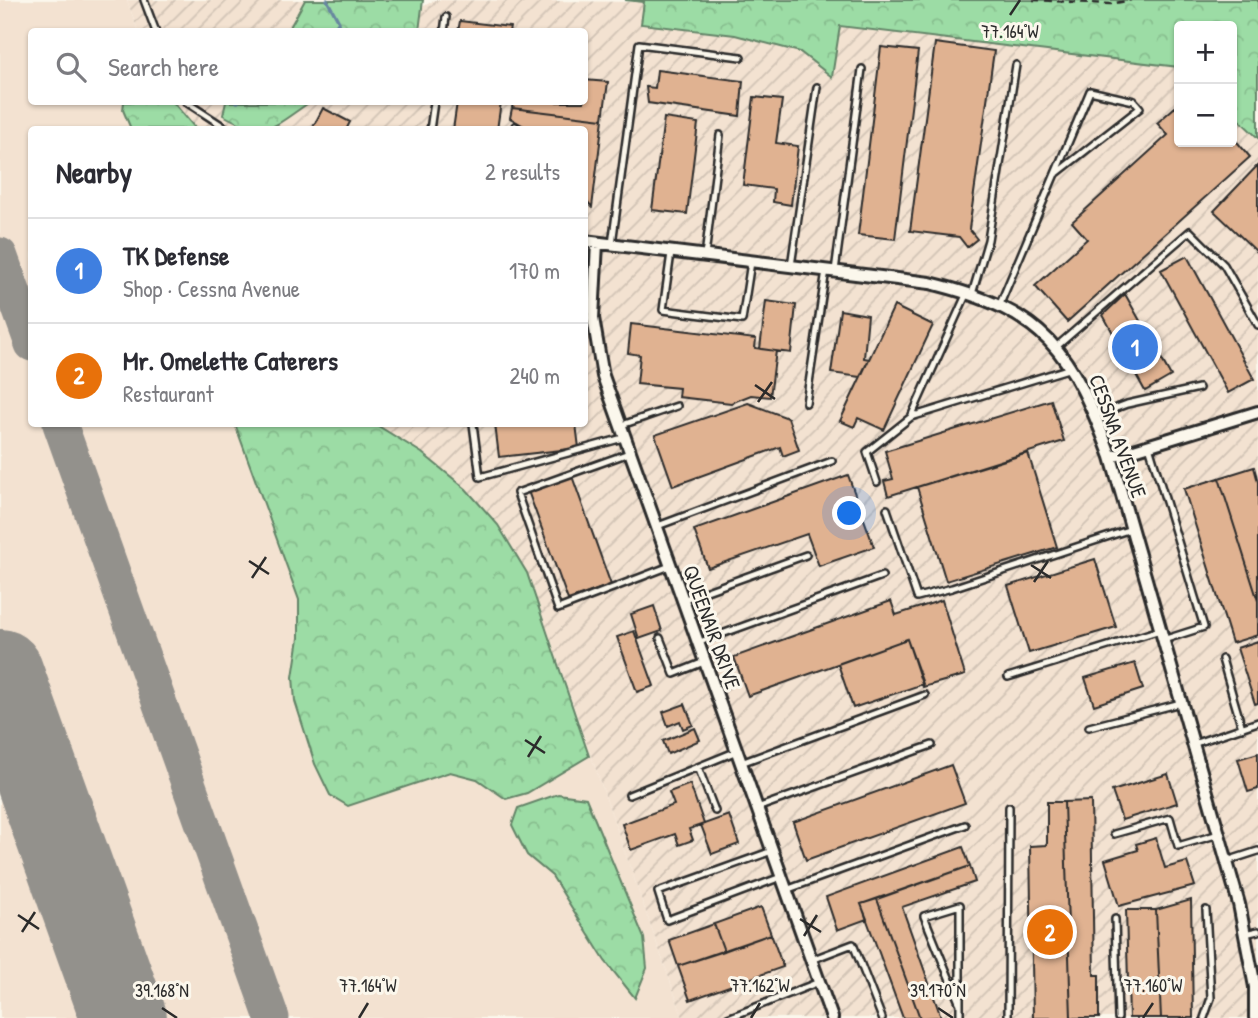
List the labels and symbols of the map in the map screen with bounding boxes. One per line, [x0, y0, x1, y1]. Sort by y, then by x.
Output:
text: 77.164°W [981, 19, 1039, 44]
pin: 1 [1112, 321, 1158, 373]
street label: CESSNA AVENUE [1082, 370, 1154, 502]
your location [832, 496, 866, 530]
street label: QUEENAIR DRIVE [676, 561, 748, 693]
pin: 2 [1027, 906, 1073, 958]
text: 77.164°W [339, 973, 397, 998]
text: 77.162°W [730, 973, 790, 998]
text: 77.160°W [1124, 973, 1182, 998]
text: 39.168°N [135, 978, 189, 1003]
text: 39.170°N [910, 978, 966, 1003]

